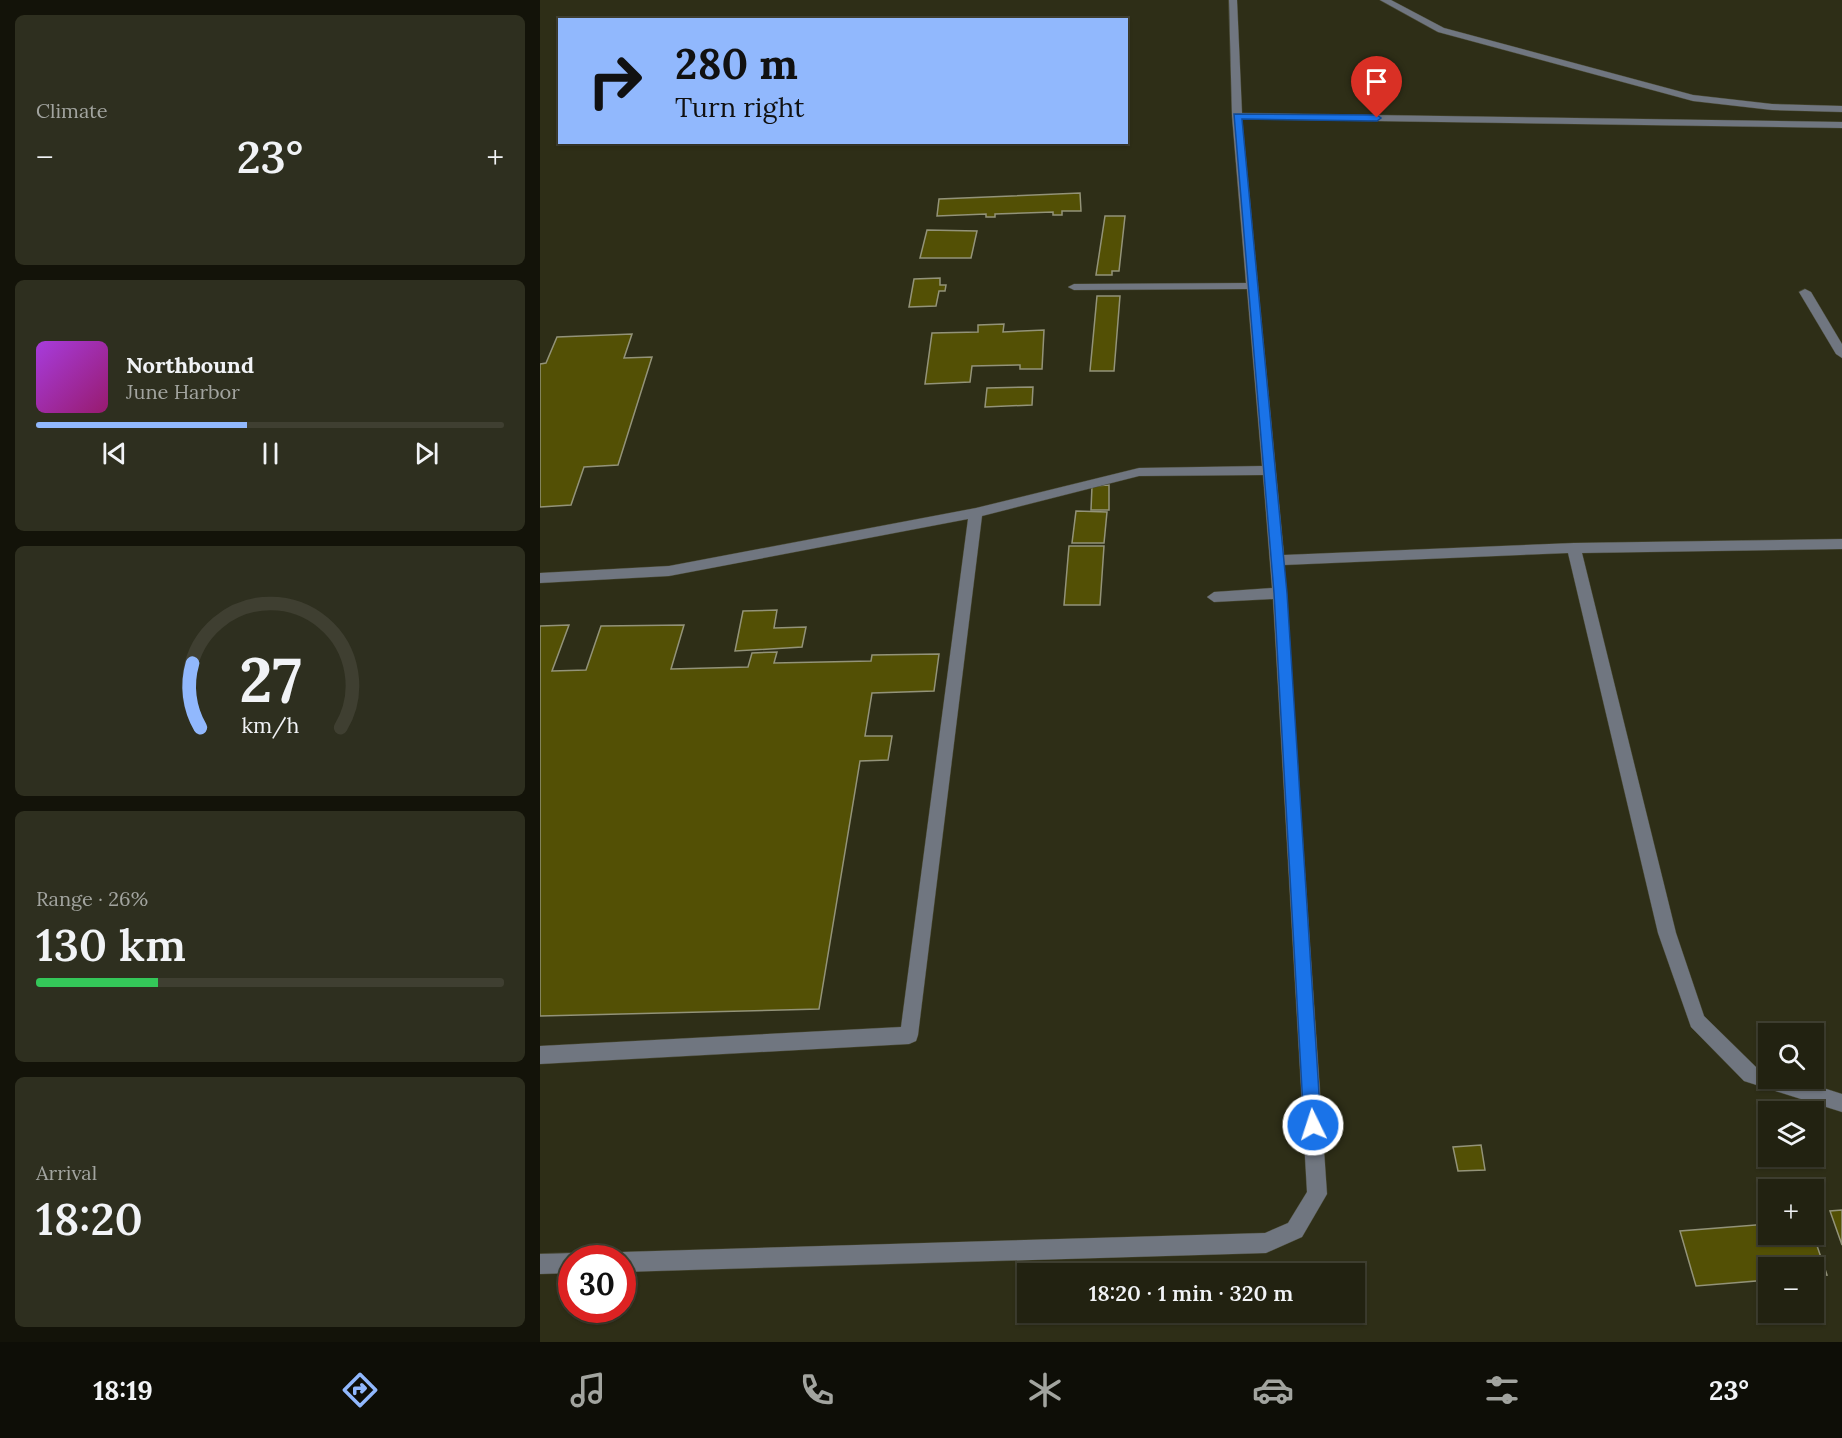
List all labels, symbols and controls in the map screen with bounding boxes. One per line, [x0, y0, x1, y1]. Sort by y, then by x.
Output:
text: 280 m [675, 37, 798, 91]
icon: right [576, 42, 654, 120]
pin [1351, 56, 1402, 118]
icon: arrive [1360, 65, 1393, 98]
text: Turn right [675, 90, 804, 124]
text: Climate [36, 98, 108, 123]
text: 23° [237, 128, 303, 185]
text: − [36, 136, 54, 178]
text: + [486, 136, 504, 178]
text: Northbound [126, 351, 254, 379]
text: June Harbor [126, 379, 240, 404]
icon: previous [98, 437, 131, 470]
icon: pause [254, 437, 287, 470]
icon: next [410, 437, 443, 470]
text: 27 [239, 639, 301, 719]
text: km/h [241, 711, 299, 739]
text: Range · 26% [36, 886, 148, 911]
text: 130 km [36, 916, 186, 973]
map controls [1758, 1023, 1824, 1323]
button: search [1758, 1023, 1824, 1089]
position arrow [1281, 1093, 1345, 1157]
button: layers [1758, 1101, 1824, 1167]
text: Arrival [36, 1160, 97, 1185]
button: + [1758, 1179, 1824, 1245]
text: 18:20 [36, 1190, 143, 1247]
speed limit sign: 30 [558, 1245, 636, 1323]
button: − [1758, 1257, 1824, 1323]
text: 18:20 · 1 min · 320 m [1089, 1279, 1293, 1307]
icon: directions [339, 1369, 381, 1411]
icon: music [567, 1369, 609, 1411]
icon: phone [796, 1369, 838, 1411]
icon: climate [1024, 1369, 1066, 1411]
icon: car [1252, 1369, 1294, 1411]
icon: filters [1481, 1369, 1523, 1411]
text: 18:19 [93, 1373, 153, 1407]
text: 23° [1709, 1373, 1749, 1407]

